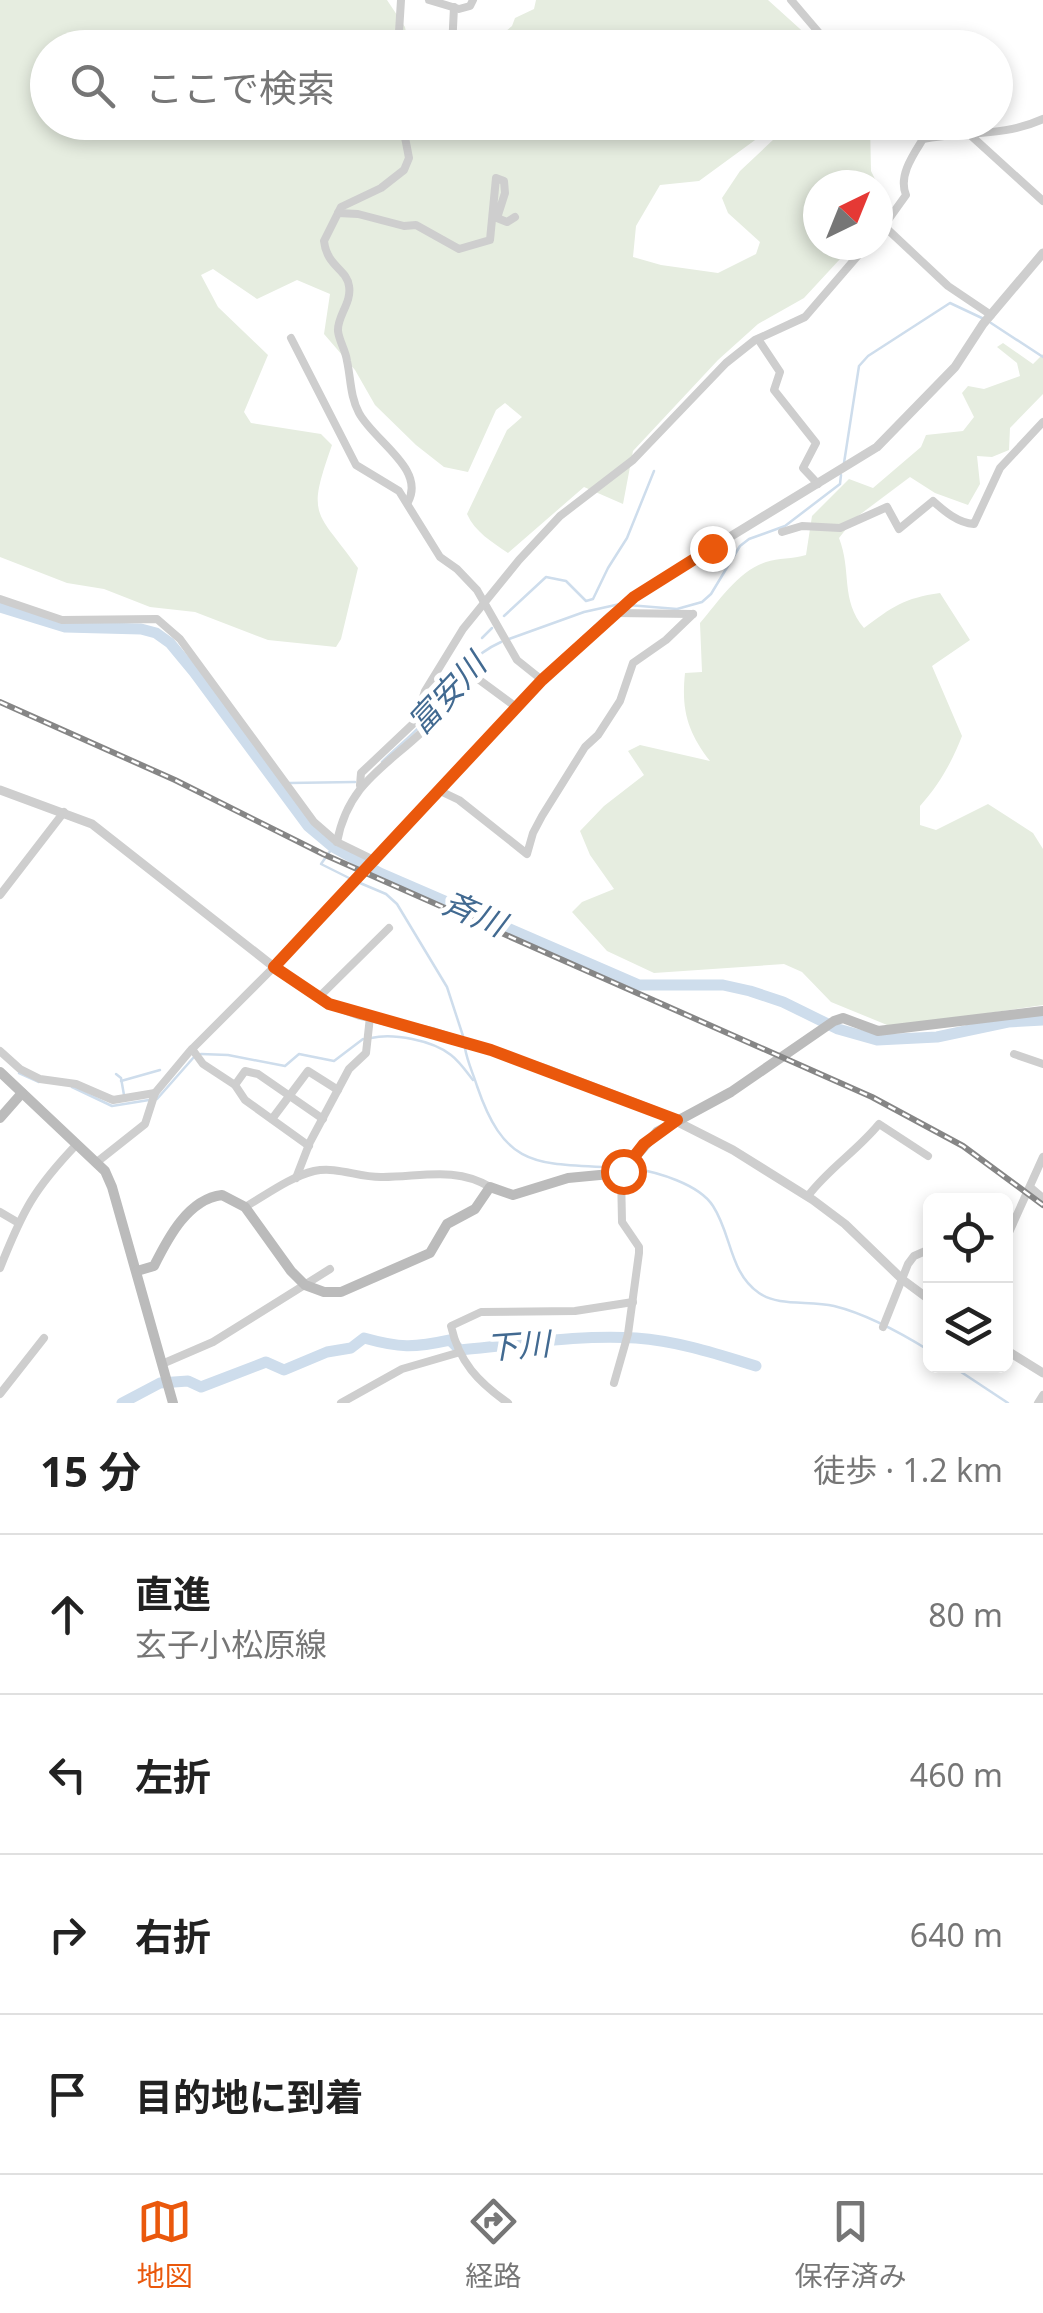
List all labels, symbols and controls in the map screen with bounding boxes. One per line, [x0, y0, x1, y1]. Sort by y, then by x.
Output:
search box [30, 30, 1013, 140]
icon: search [65, 58, 120, 113]
text: ここで検索 [145, 61, 335, 113]
north arrow [803, 170, 893, 260]
route end [690, 526, 736, 572]
water label: 富安川 [397, 641, 496, 743]
water label: 斉川 [437, 880, 515, 946]
route start [601, 1149, 647, 1195]
map controls [923, 1193, 1013, 1373]
button: locate [923, 1193, 1013, 1283]
button: layers [923, 1283, 1013, 1373]
water label: 下川 [484, 1321, 554, 1368]
text: 15 分 [40, 1442, 141, 1499]
text: 徒歩 · 1.2 km [813, 1448, 1003, 1491]
text: 直進 [135, 1567, 211, 1619]
icon: ahead [40, 1587, 95, 1642]
text: 80 m [928, 1593, 1003, 1636]
text: 玄子小松原線 [135, 1622, 327, 1665]
icon: left [40, 1747, 95, 1802]
text: 左折 [135, 1750, 211, 1802]
text: 460 m [910, 1753, 1003, 1796]
icon: right [40, 1907, 95, 1962]
text: 右折 [135, 1910, 211, 1962]
text: 640 m [910, 1913, 1003, 1956]
icon: arrive [40, 2067, 95, 2122]
text: 目的地に到着 [135, 2070, 363, 2122]
tab: 地図 [136, 2194, 193, 2294]
tab: 経路 [465, 2194, 522, 2294]
tab: 保存済み [794, 2194, 907, 2294]

